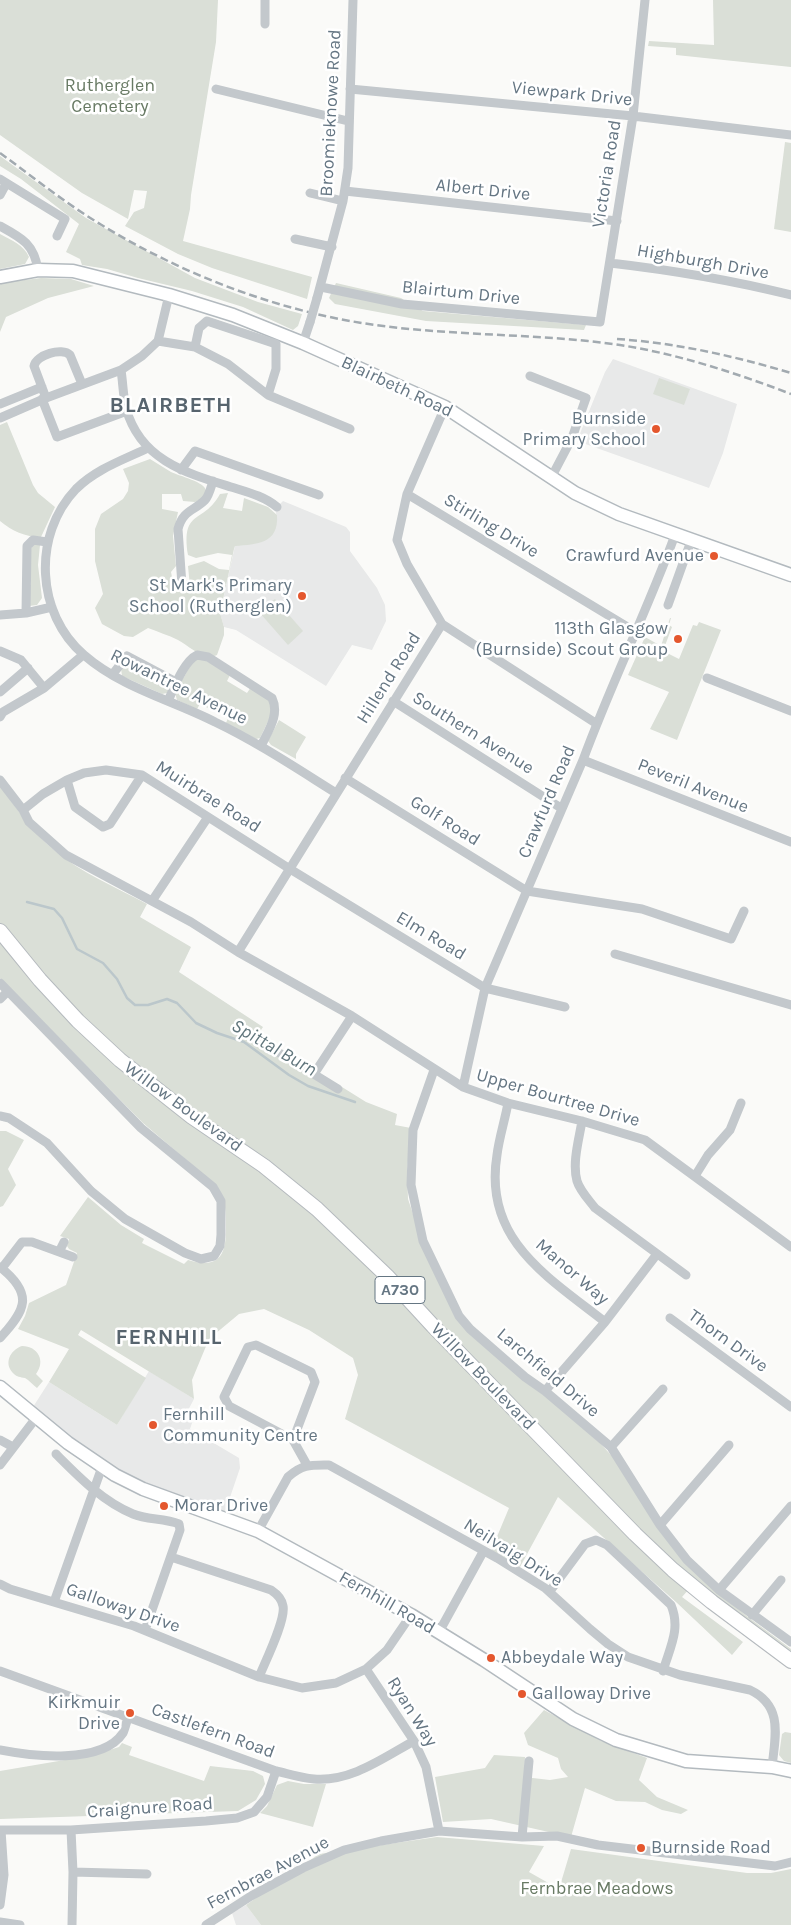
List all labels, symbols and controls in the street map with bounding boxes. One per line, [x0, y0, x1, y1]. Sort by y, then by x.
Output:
street label: Broomieknowe Road [316, 29, 346, 197]
park label: Rutherglen Cemetery [65, 75, 155, 118]
street label: Viewpark Drive [511, 77, 633, 111]
street label: Victoria Road [588, 119, 626, 229]
street label: Albert Drive [435, 174, 531, 206]
street label: Highburgh Drive [635, 240, 771, 284]
street label: Blairtum Drive [401, 276, 521, 310]
street label: Blairbeth Road [337, 352, 457, 422]
district label: BLAIRBETH [108, 393, 234, 419]
place label: Burnside Primary School [523, 408, 646, 450]
marker: Burnside Primary School [650, 423, 662, 435]
street label: Stirling Drive [439, 489, 543, 563]
place label: Crawfurd Avenue [566, 545, 704, 567]
marker: Crawfurd Avenue [708, 550, 720, 562]
place label: St Mark's Primary School (Rutherglen) [129, 575, 292, 618]
marker: St Mark's Primary School (Rutherglen) [296, 590, 308, 602]
place label: 113th Glasgow (Burnside) Scout Group [475, 618, 668, 660]
street label: Hillend Road [352, 628, 426, 728]
marker: 113th Glasgow (Burnside) Scout Group [672, 633, 684, 645]
street label: Rowantree Avenue [107, 644, 251, 730]
street label: Southern Avenue [408, 687, 538, 779]
street label: Crawfurd Road [514, 742, 580, 862]
street label: Peveril Avenue [634, 754, 752, 818]
street label: Muirbrae Road [151, 756, 265, 838]
street label: Golf Road [406, 791, 484, 851]
street label: Elm Road [392, 907, 470, 965]
water label: Spittal Burn [227, 1014, 321, 1082]
street label: Willow Boulevard [120, 1057, 246, 1157]
street label: Upper Bourtree Drive [474, 1064, 642, 1132]
street label: Manor Way [531, 1234, 613, 1310]
road number: A730 [375, 1276, 425, 1304]
street label: Thorn Drive [684, 1305, 772, 1377]
street label: Willow Boulevard [426, 1319, 540, 1435]
street label: Larchfield Drive [492, 1324, 604, 1422]
district label: FERNHILL [115, 1325, 223, 1351]
place label: Fernhill Community Centre [163, 1404, 318, 1446]
marker: Fernhill Community Centre [147, 1419, 159, 1431]
place label: Morar Drive [174, 1495, 268, 1517]
marker: Morar Drive [158, 1500, 170, 1512]
street label: Neilvaig Drive [459, 1514, 567, 1592]
street label: Fernhill Road [335, 1567, 439, 1639]
street label: Galloway Drive [63, 1578, 183, 1638]
place label: Abbeydale Way [501, 1647, 623, 1669]
marker: Abbeydale Way [485, 1652, 497, 1664]
street label: Ryan Way [382, 1673, 442, 1751]
place label: Galloway Drive [532, 1683, 651, 1705]
marker: Galloway Drive [516, 1688, 528, 1700]
place label: Kirkmuir Drive [47, 1692, 120, 1735]
street label: Castlefern Road [148, 1699, 278, 1763]
marker: Kirkmuir Drive [124, 1707, 136, 1719]
street label: Craignure Road [86, 1793, 214, 1823]
street label: Fernbrae Avenue [203, 1832, 333, 1914]
place label: Burnside Road [651, 1837, 771, 1859]
marker: Burnside Road [635, 1842, 647, 1854]
park label: Fernbrae Meadows [520, 1878, 674, 1900]

